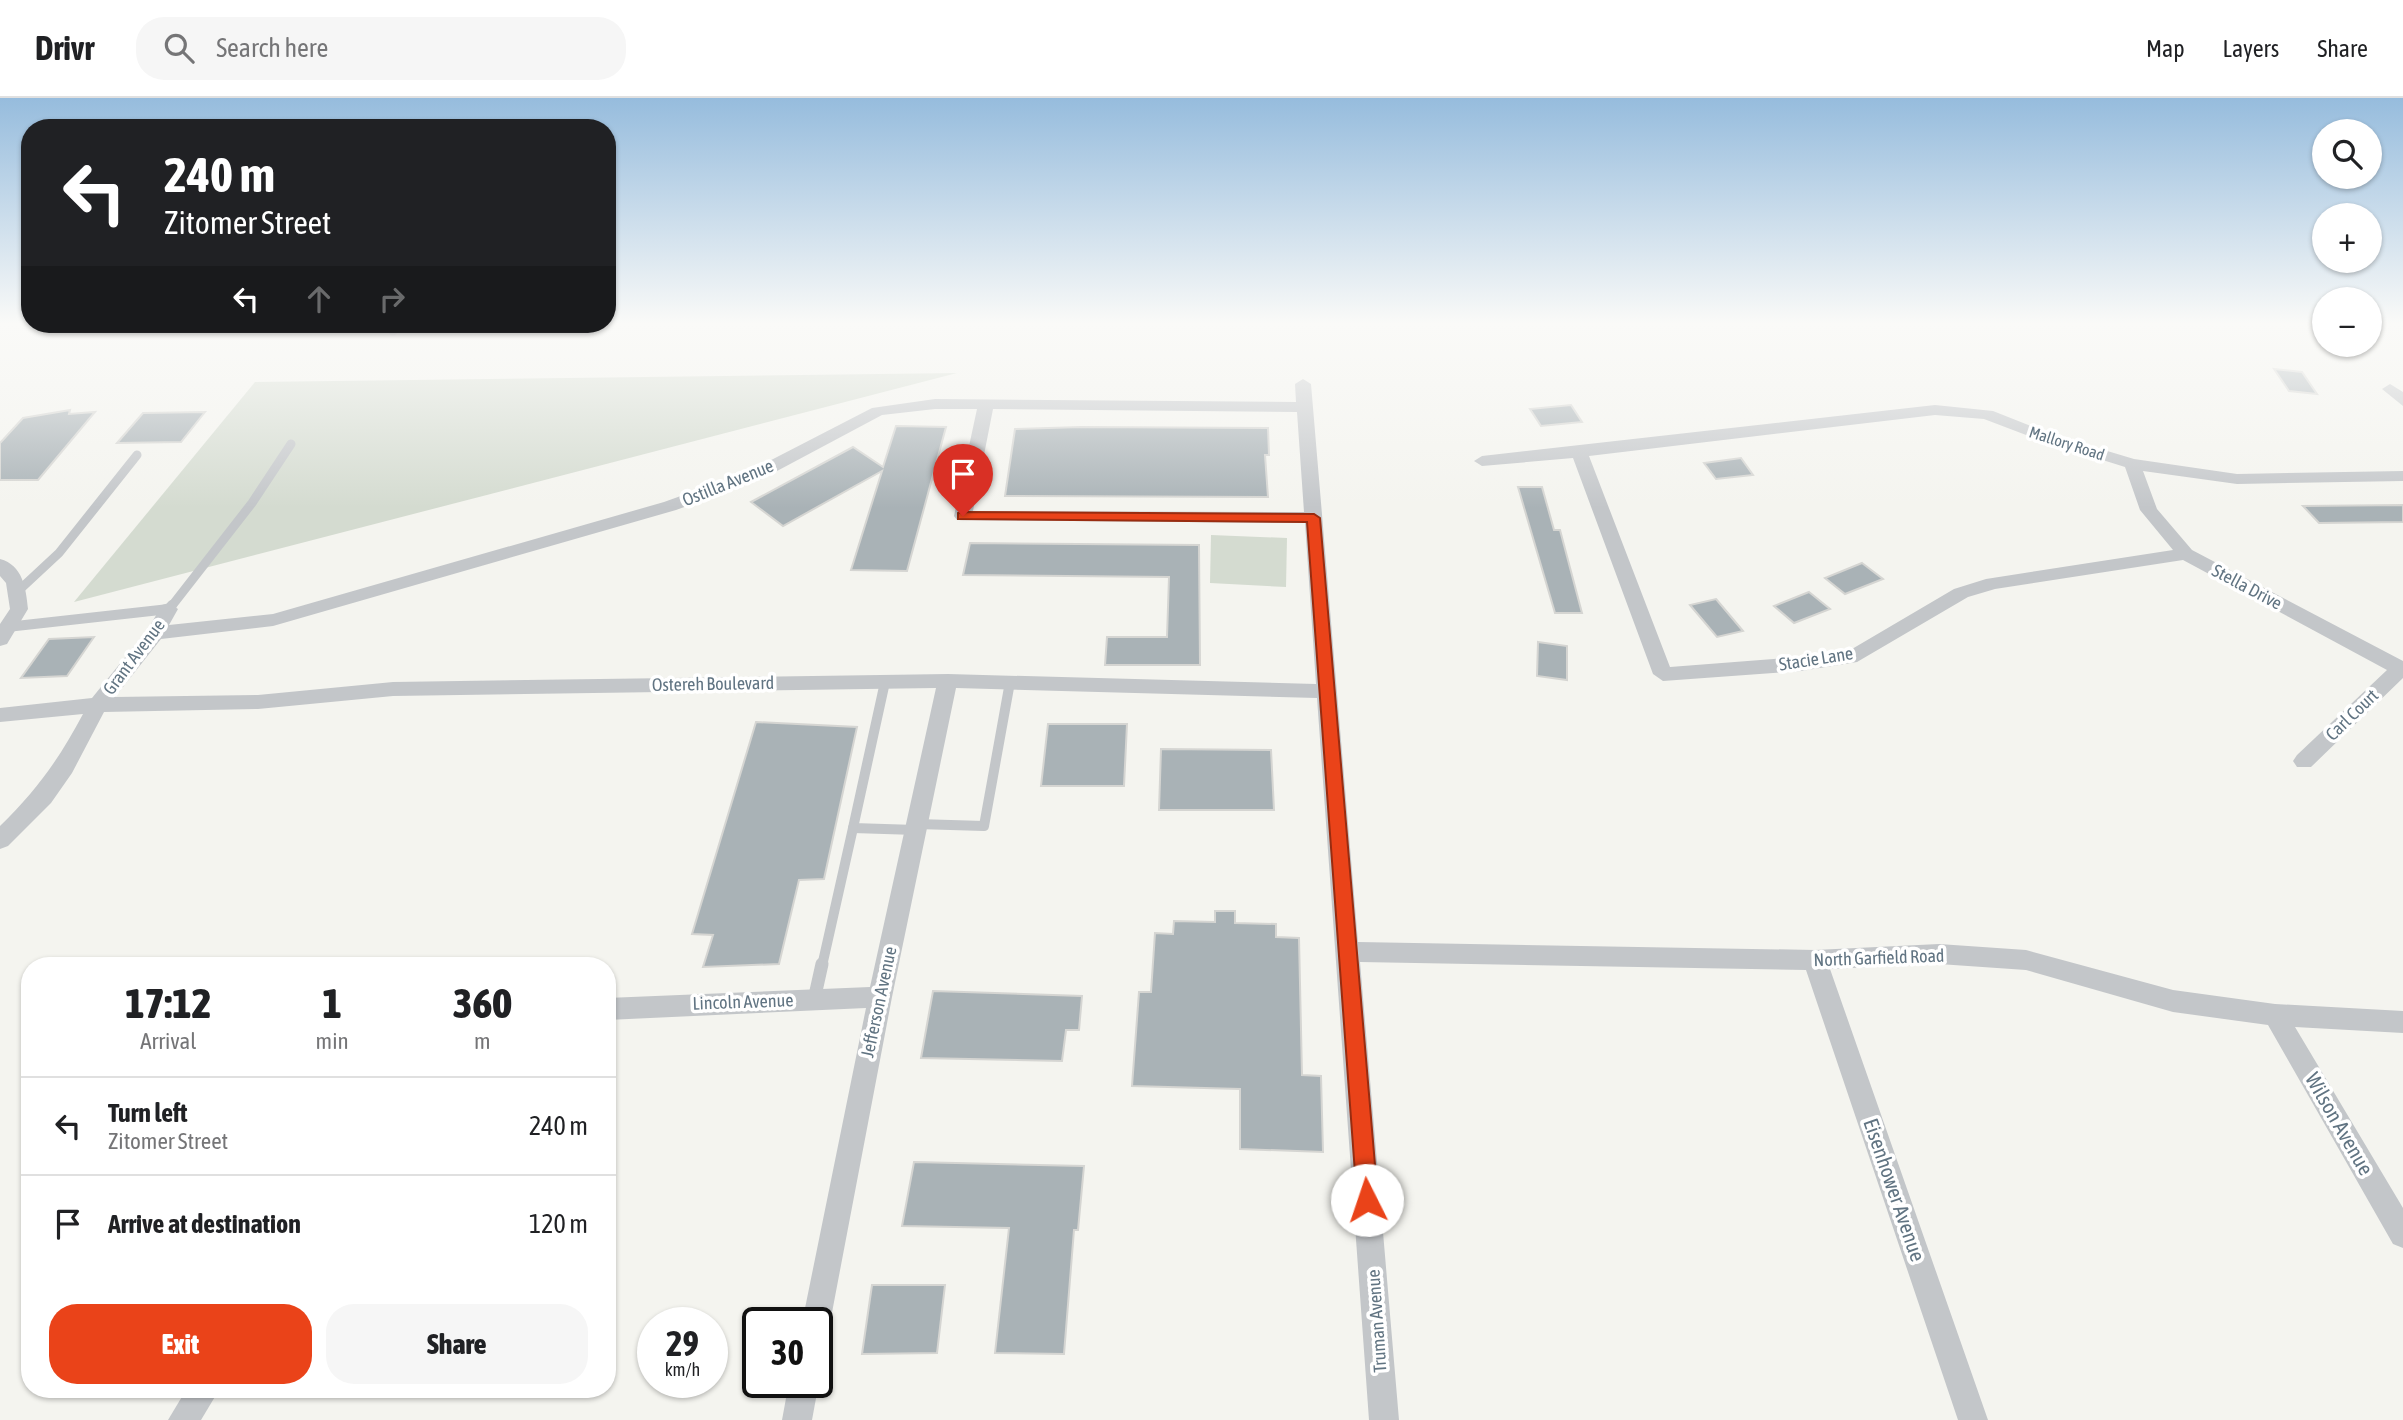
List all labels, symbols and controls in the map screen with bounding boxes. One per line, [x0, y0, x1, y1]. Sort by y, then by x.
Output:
search box [136, 17, 626, 80]
text: Drivr [35, 29, 94, 67]
icon: search [160, 29, 198, 67]
text: Search here [216, 33, 328, 63]
text: Map [2146, 35, 2185, 62]
text: Layers [2223, 35, 2279, 62]
text: Share [2317, 35, 2368, 62]
map controls [2312, 119, 2382, 357]
button: search [2312, 119, 2382, 189]
text: 240 m [164, 146, 275, 202]
icon: left [49, 147, 140, 238]
button: + [2312, 203, 2382, 273]
text: Zitomer Street [164, 204, 331, 241]
icon: left [227, 280, 265, 318]
icon: ahead [300, 280, 338, 318]
icon: right [373, 280, 411, 318]
button: − [2312, 287, 2382, 357]
street label: Mallory Road [2027, 422, 2107, 465]
pin [933, 444, 993, 516]
street label: Ostilla Avenue [679, 455, 776, 510]
icon: arrive [944, 455, 982, 493]
street label: Stella Drive [2209, 559, 2286, 614]
street label: Grant Avenue [98, 615, 169, 699]
street label: Stacie Lane [1777, 642, 1855, 675]
street label: Ostereh Boulevard [652, 672, 774, 695]
street label: Carl Court [2321, 685, 2382, 745]
street label: Jefferson Avenue [856, 944, 901, 1059]
street label: North Garfield Road [1813, 945, 1945, 970]
text: 17:12 [125, 979, 212, 1027]
text: 1 [322, 979, 342, 1027]
text: 360 [453, 979, 512, 1027]
street label: Lincoln Avenue [692, 989, 794, 1014]
text: Arrival [140, 1028, 196, 1054]
text: min [316, 1028, 349, 1054]
text: m [474, 1028, 491, 1054]
street label: Wilson Avenue [2301, 1068, 2379, 1179]
text: Turn left [108, 1098, 188, 1128]
icon: left [49, 1107, 87, 1145]
text: 240 m [529, 1111, 588, 1141]
street label: Eisenhower Avenue [1859, 1115, 1931, 1264]
text: Zitomer Street [108, 1128, 228, 1154]
position arrow [1330, 1163, 1404, 1237]
icon: arrive [49, 1205, 87, 1243]
text: Arrive at destination [108, 1209, 301, 1239]
text: 120 m [529, 1209, 588, 1239]
street label: Truman Avenue [1362, 1269, 1391, 1373]
button: Exit [49, 1304, 312, 1384]
button: Share [326, 1304, 588, 1384]
speed limit sign: 30 [742, 1307, 833, 1398]
text: 29 [666, 1323, 699, 1363]
text: km/h [665, 1359, 700, 1380]

